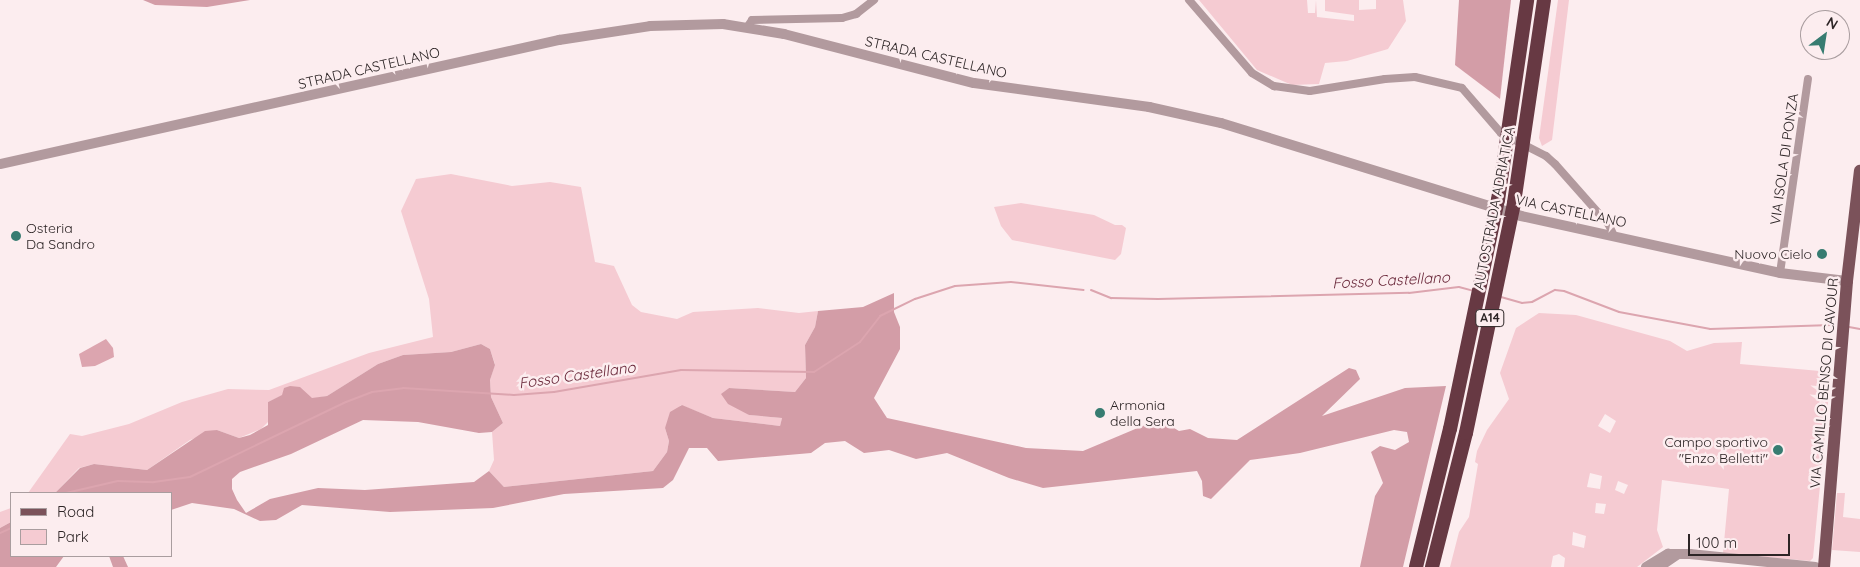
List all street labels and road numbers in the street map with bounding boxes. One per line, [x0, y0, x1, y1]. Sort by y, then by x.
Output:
street label: STRADA CASTELLANO [863, 33, 1009, 81]
street label: STRADA CASTELLANO [296, 44, 442, 92]
street label: VIA ISOLA DI PONZA [1766, 92, 1802, 226]
street label: AUTOSTRADA ADRIATICA [1470, 125, 1518, 291]
street label: VIA CASTELLANO [1514, 191, 1628, 231]
street label: VIA CAMILLO BENSO DI CAVOUR [1806, 277, 1842, 489]
road number: A14 [1475, 308, 1505, 328]

